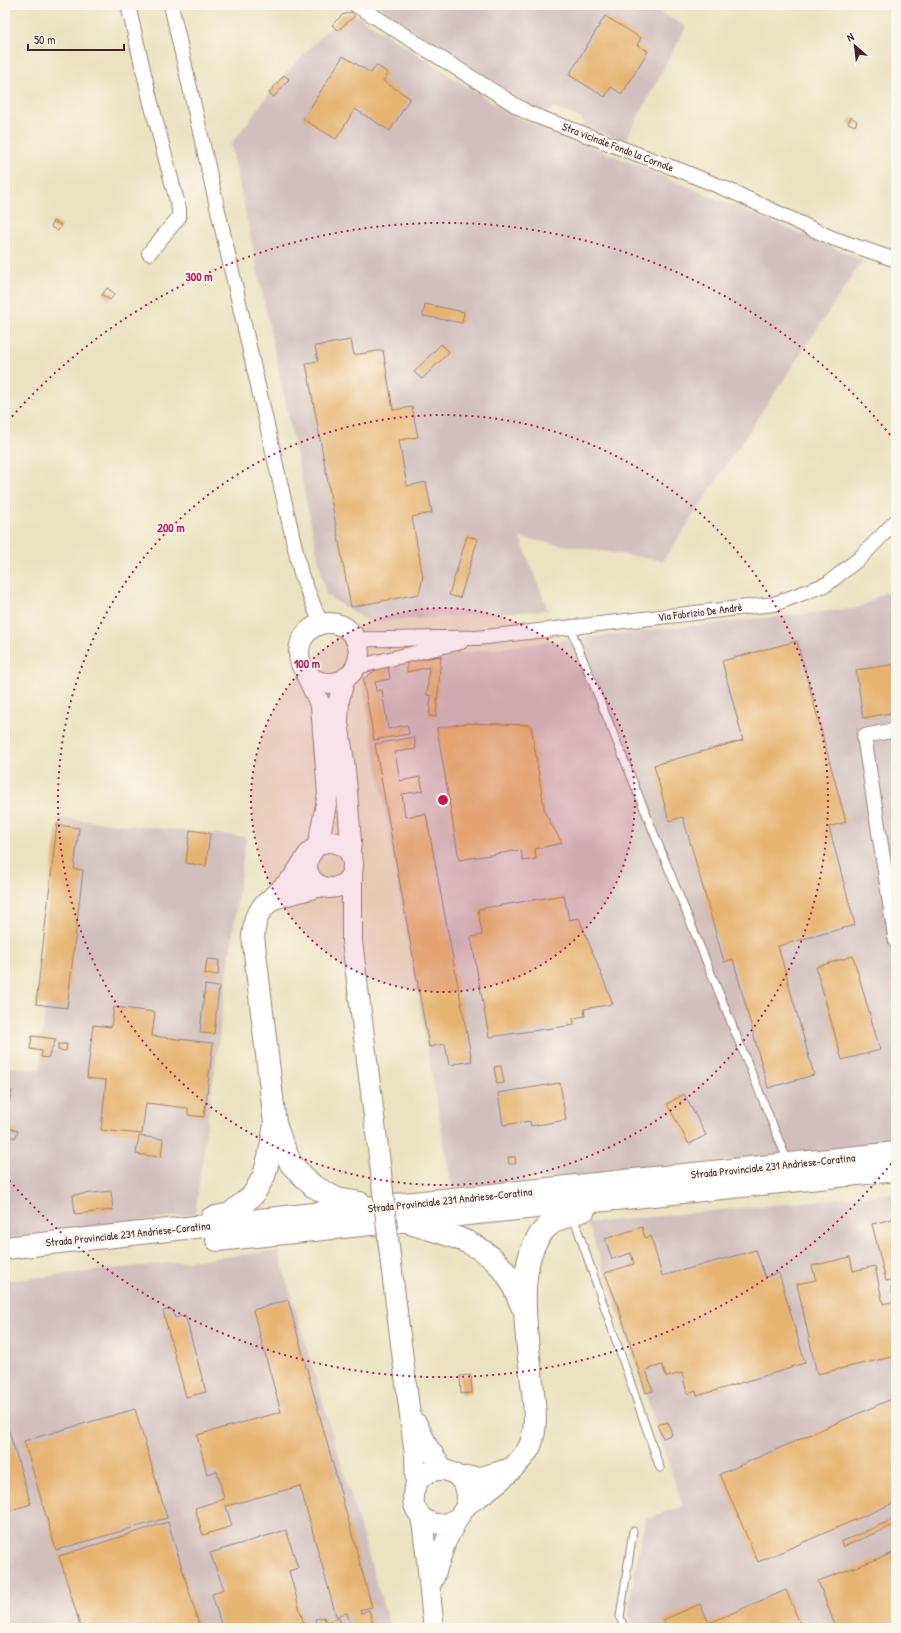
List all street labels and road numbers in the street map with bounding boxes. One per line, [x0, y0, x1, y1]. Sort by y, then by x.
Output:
street label: Stra vicinale Fondo la Cornole [560, 119, 676, 175]
street label: Via Fabrizio De Andrè [657, 600, 743, 624]
street label: Strada Provinciale 231 Andriese-Coratina [690, 1150, 857, 1182]
street label: Strada Provinciale 231 Andriese-Coratina [367, 1184, 534, 1216]
street label: Strada Provinciale 231 Andriese-Coratina [45, 1218, 212, 1250]

